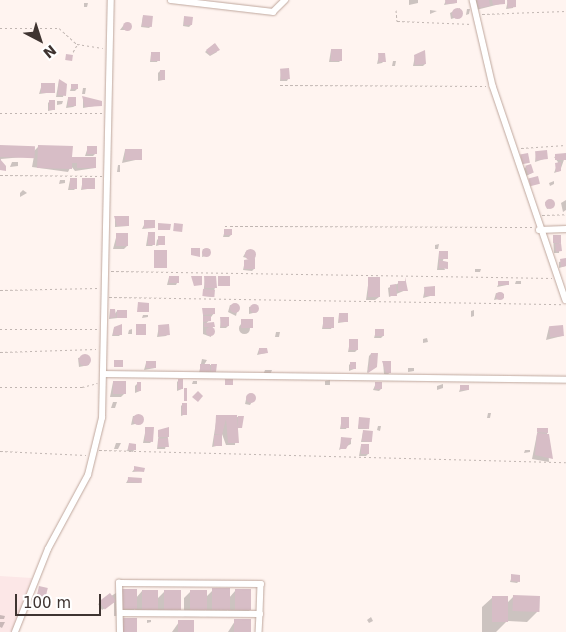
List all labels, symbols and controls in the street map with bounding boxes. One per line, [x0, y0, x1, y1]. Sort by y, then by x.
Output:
north arrow [15, 15, 65, 65]
text: N [40, 42, 59, 61]
scale bar [18, 584, 104, 616]
text: 100 m [23, 594, 71, 612]

